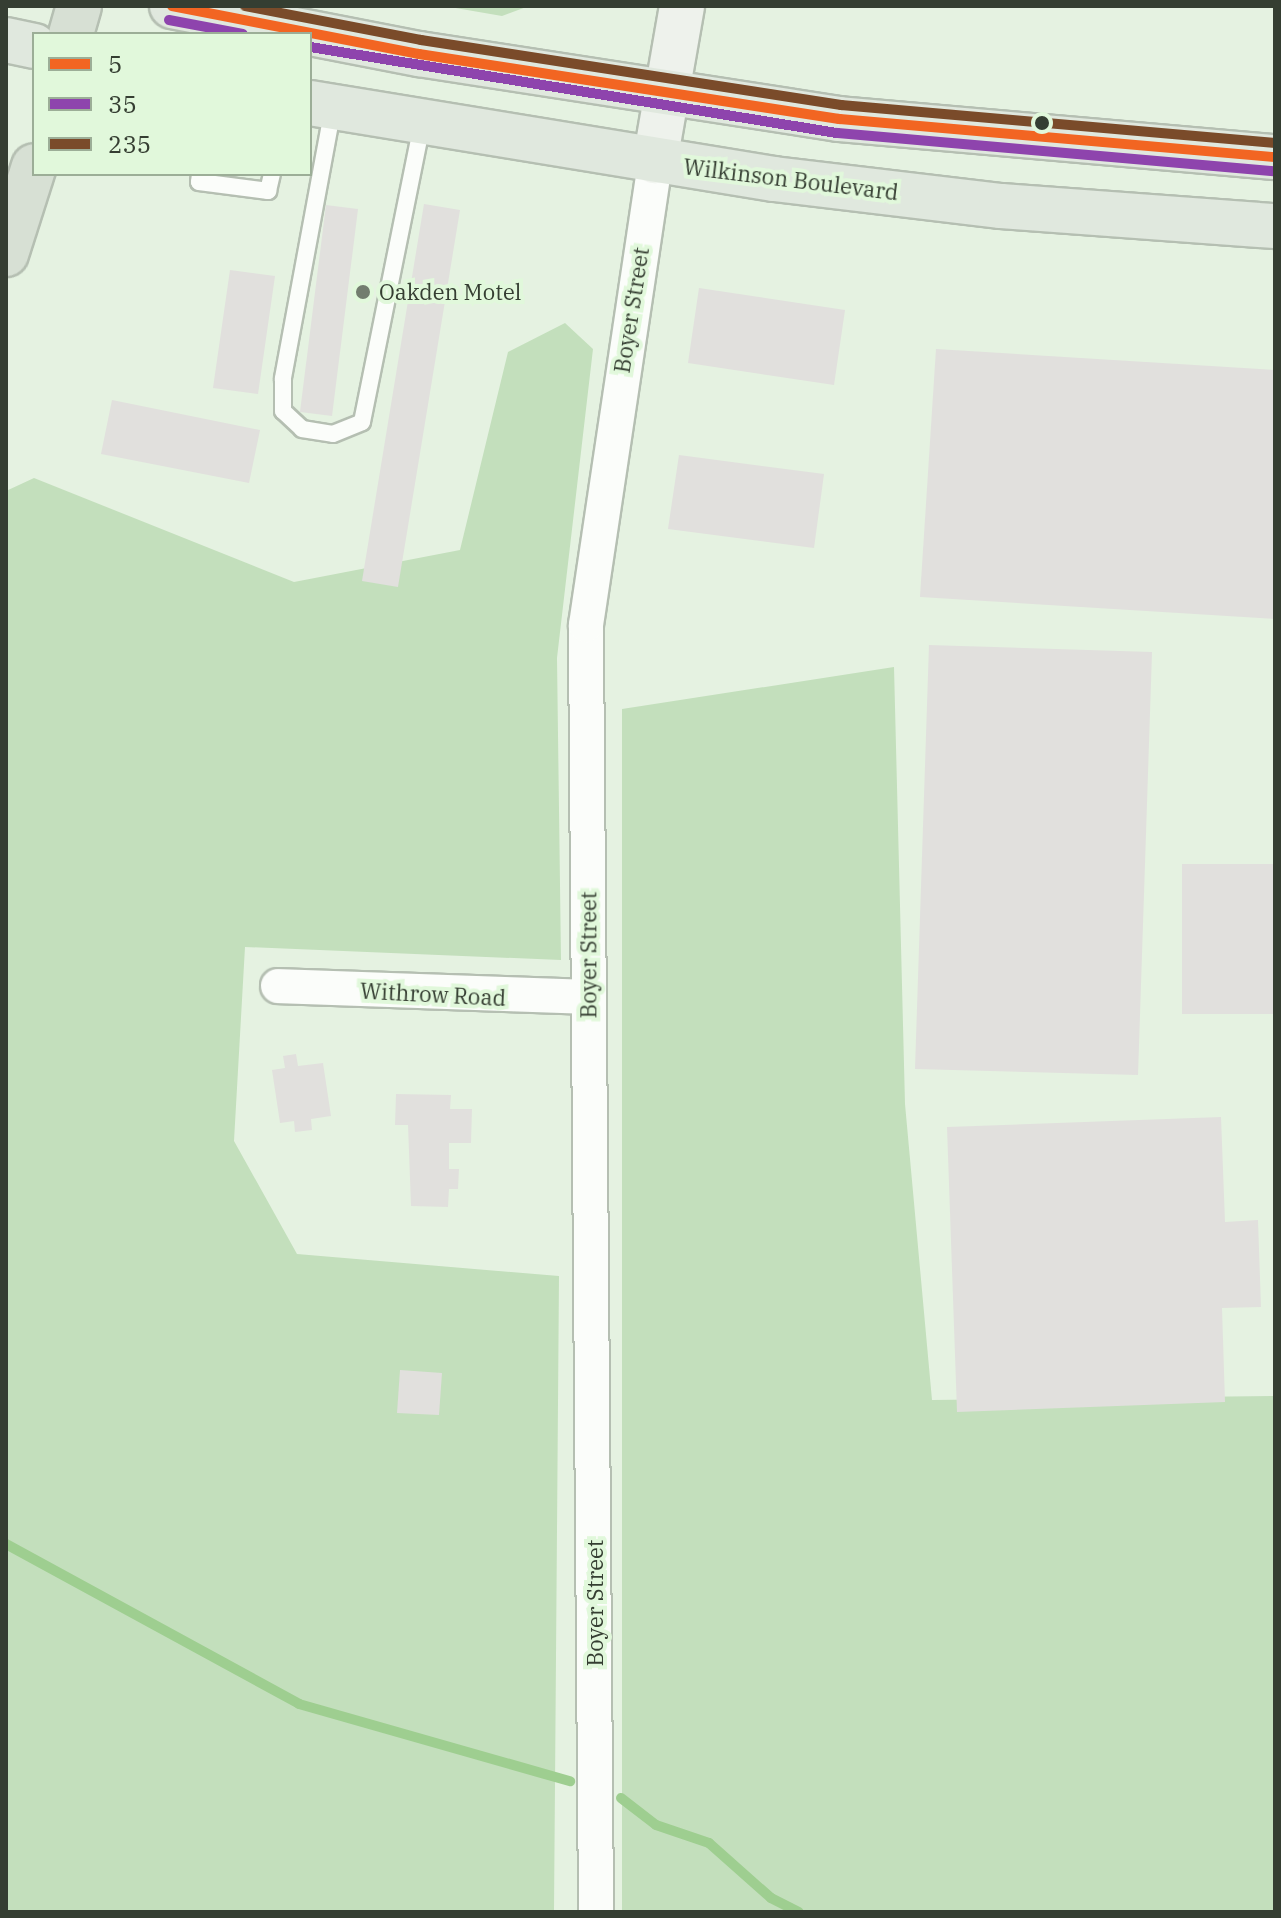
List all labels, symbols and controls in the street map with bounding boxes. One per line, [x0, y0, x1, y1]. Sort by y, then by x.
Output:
legend [32, 32, 312, 176]
text: 5 [108, 48, 122, 80]
text: 35 [108, 88, 137, 120]
unlabelled marker [1034, 115, 1050, 131]
text: 235 [108, 128, 151, 160]
street label: Wilkinson Boulevard [682, 153, 900, 205]
street label: Boyer Street [608, 245, 654, 375]
place label: Oakden Motel [379, 279, 521, 305]
marker: Oakden Motel [354, 283, 372, 301]
street label: Boyer Street [575, 891, 601, 1019]
street label: Withrow Road [359, 977, 507, 1011]
street label: Boyer Street [582, 1539, 608, 1667]

